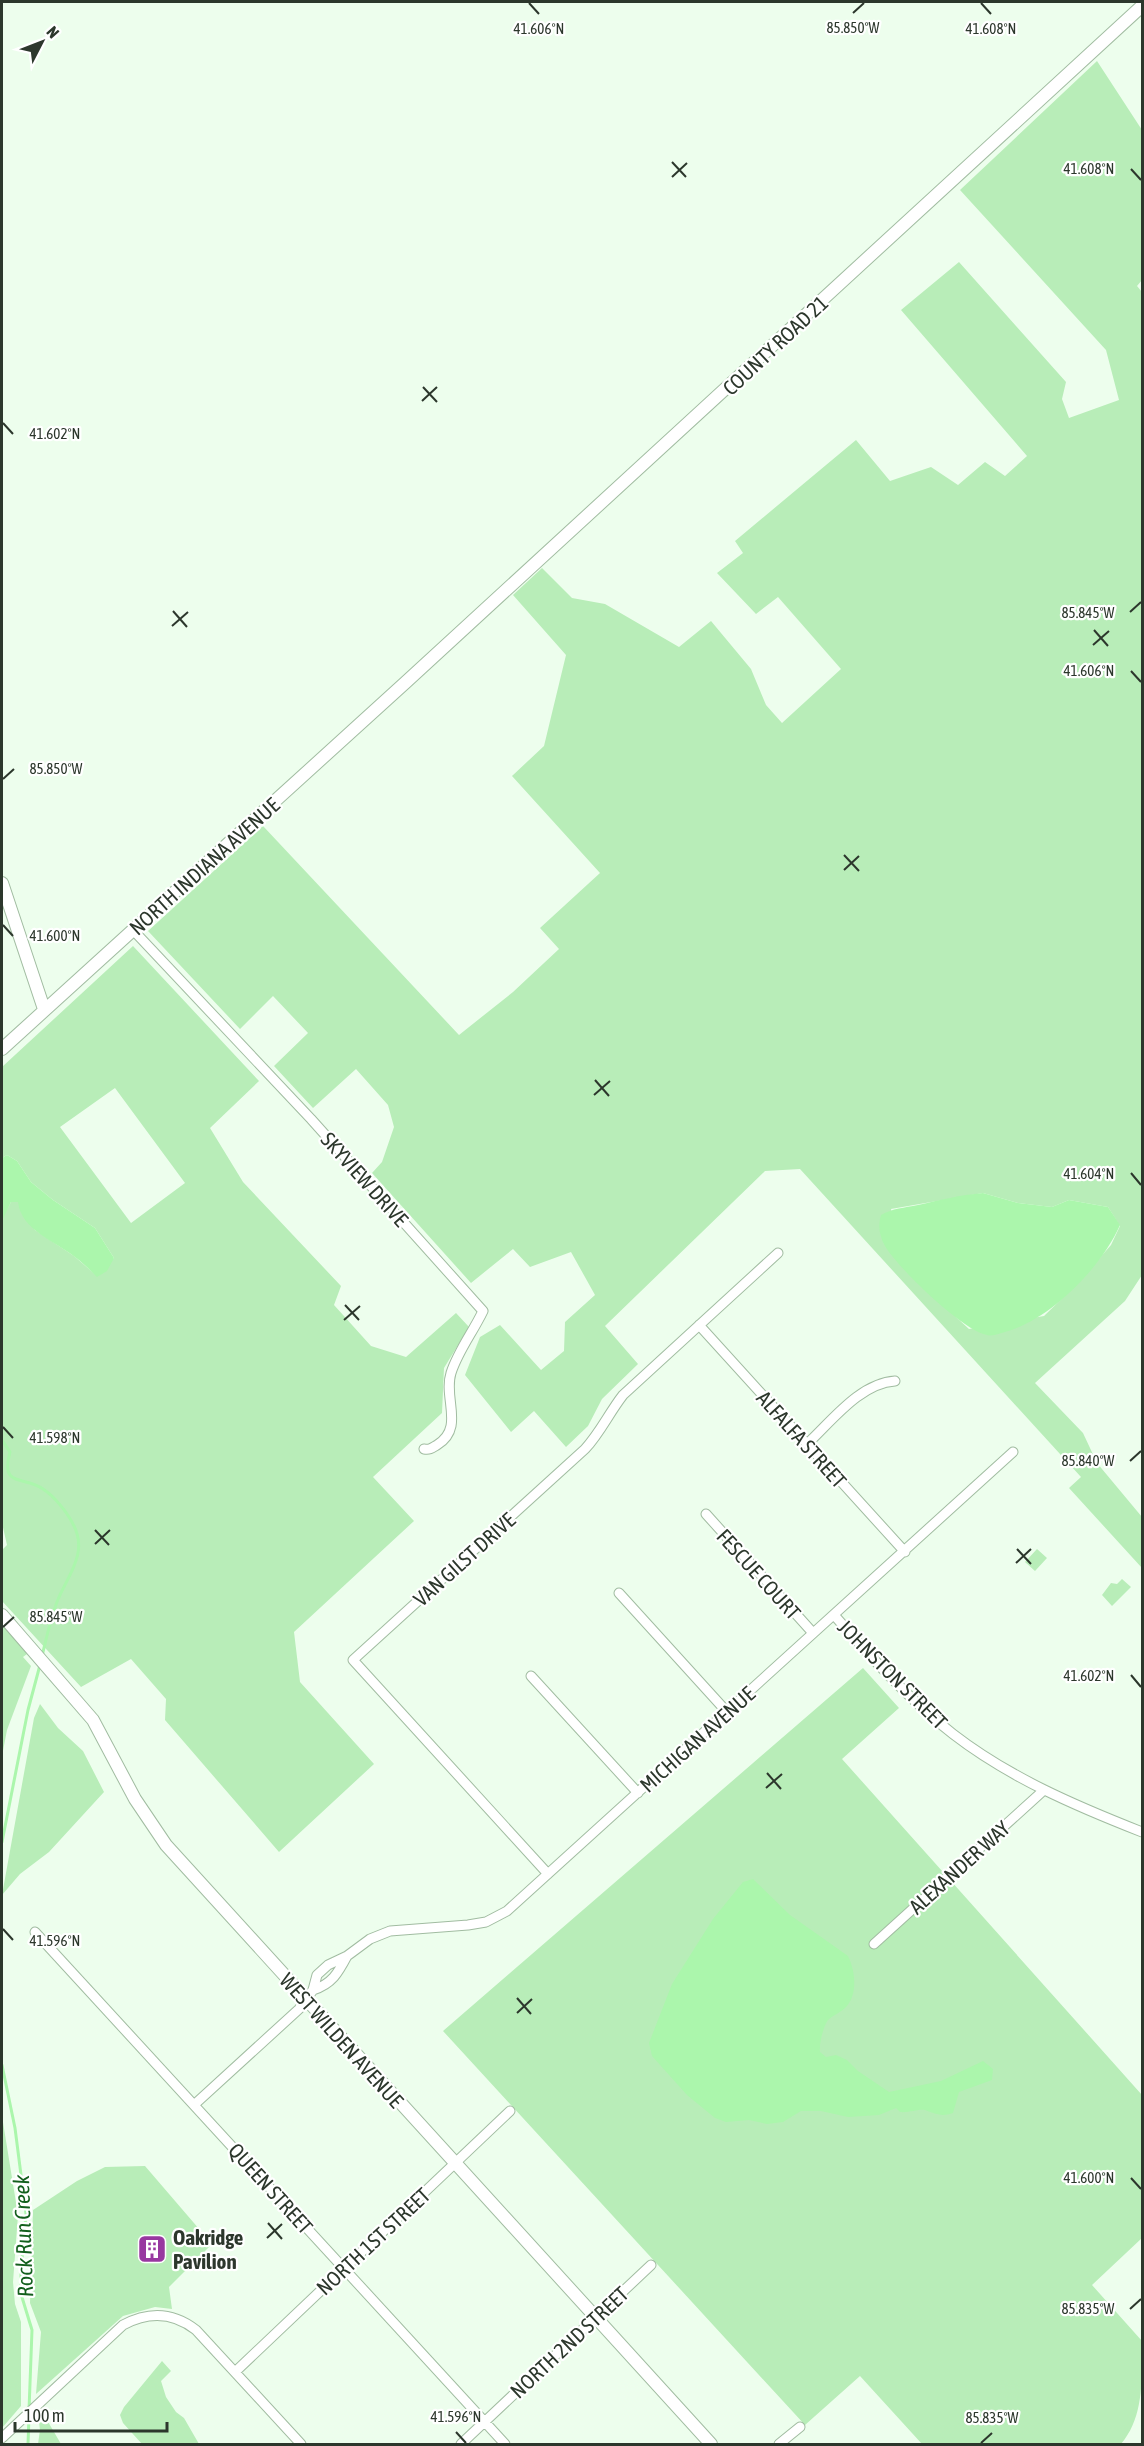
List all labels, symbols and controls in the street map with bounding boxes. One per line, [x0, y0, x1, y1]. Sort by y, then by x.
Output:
north arrow [12, 12, 72, 72]
text: 85.850°W [827, 19, 880, 36]
text: 41.606°N [514, 20, 564, 37]
text: 41.608°N [966, 20, 1016, 37]
text: N [43, 22, 63, 41]
text: 41.608°N [1064, 160, 1114, 177]
street label: COUNTY ROAD 21 [718, 290, 832, 400]
text: 41.602°N [30, 425, 80, 442]
text: 85.845°W [1062, 604, 1115, 621]
text: 41.606°N [1064, 662, 1114, 679]
text: 85.850°W [30, 760, 83, 777]
street label: NORTH INDIANA AVENUE [124, 792, 284, 939]
text: 41.600°N [30, 927, 80, 944]
street label: SKYVIEW DRIVE [317, 1127, 413, 1231]
text: 41.604°N [1064, 1165, 1114, 1182]
street label: ALFALFA STREET [752, 1386, 852, 1492]
text: 41.598°N [30, 1429, 80, 1446]
text: 85.840°W [1062, 1452, 1115, 1469]
street label: VAN GILST DRIVE [408, 1507, 520, 1611]
street label: FESCUE COURT [712, 1524, 806, 1624]
text: 85.845°W [30, 1608, 83, 1625]
street label: JOHNSTON STREET [833, 1614, 953, 1734]
text: 41.602°N [1064, 1667, 1114, 1684]
street label: MICHIGAN AVENUE [635, 1681, 759, 1797]
street label: ALEXANDER WAY [904, 1815, 1015, 1918]
text: 41.596°N [30, 1932, 80, 1949]
street label: WEST WILDEN AVENUE [275, 1968, 409, 2112]
street label: QUEEN STREET [224, 2138, 318, 2238]
text: 41.600°N [1064, 2169, 1114, 2186]
water label: Rock Run Creek [8, 2174, 38, 2298]
street label: NORTH 1ST STREET [311, 2182, 435, 2300]
place label: Oakridge Pavilion [173, 2225, 243, 2273]
building icon: Oakridge Pavilion [136, 2233, 168, 2265]
street label: NORTH 2ND STREET [505, 2281, 633, 2403]
text: 85.835°W [1062, 2300, 1115, 2317]
scale bar [15, 2395, 166, 2433]
text: 100 m [24, 2405, 65, 2426]
text: 41.596°N [431, 2408, 481, 2425]
text: 85.835°W [966, 2409, 1019, 2426]

